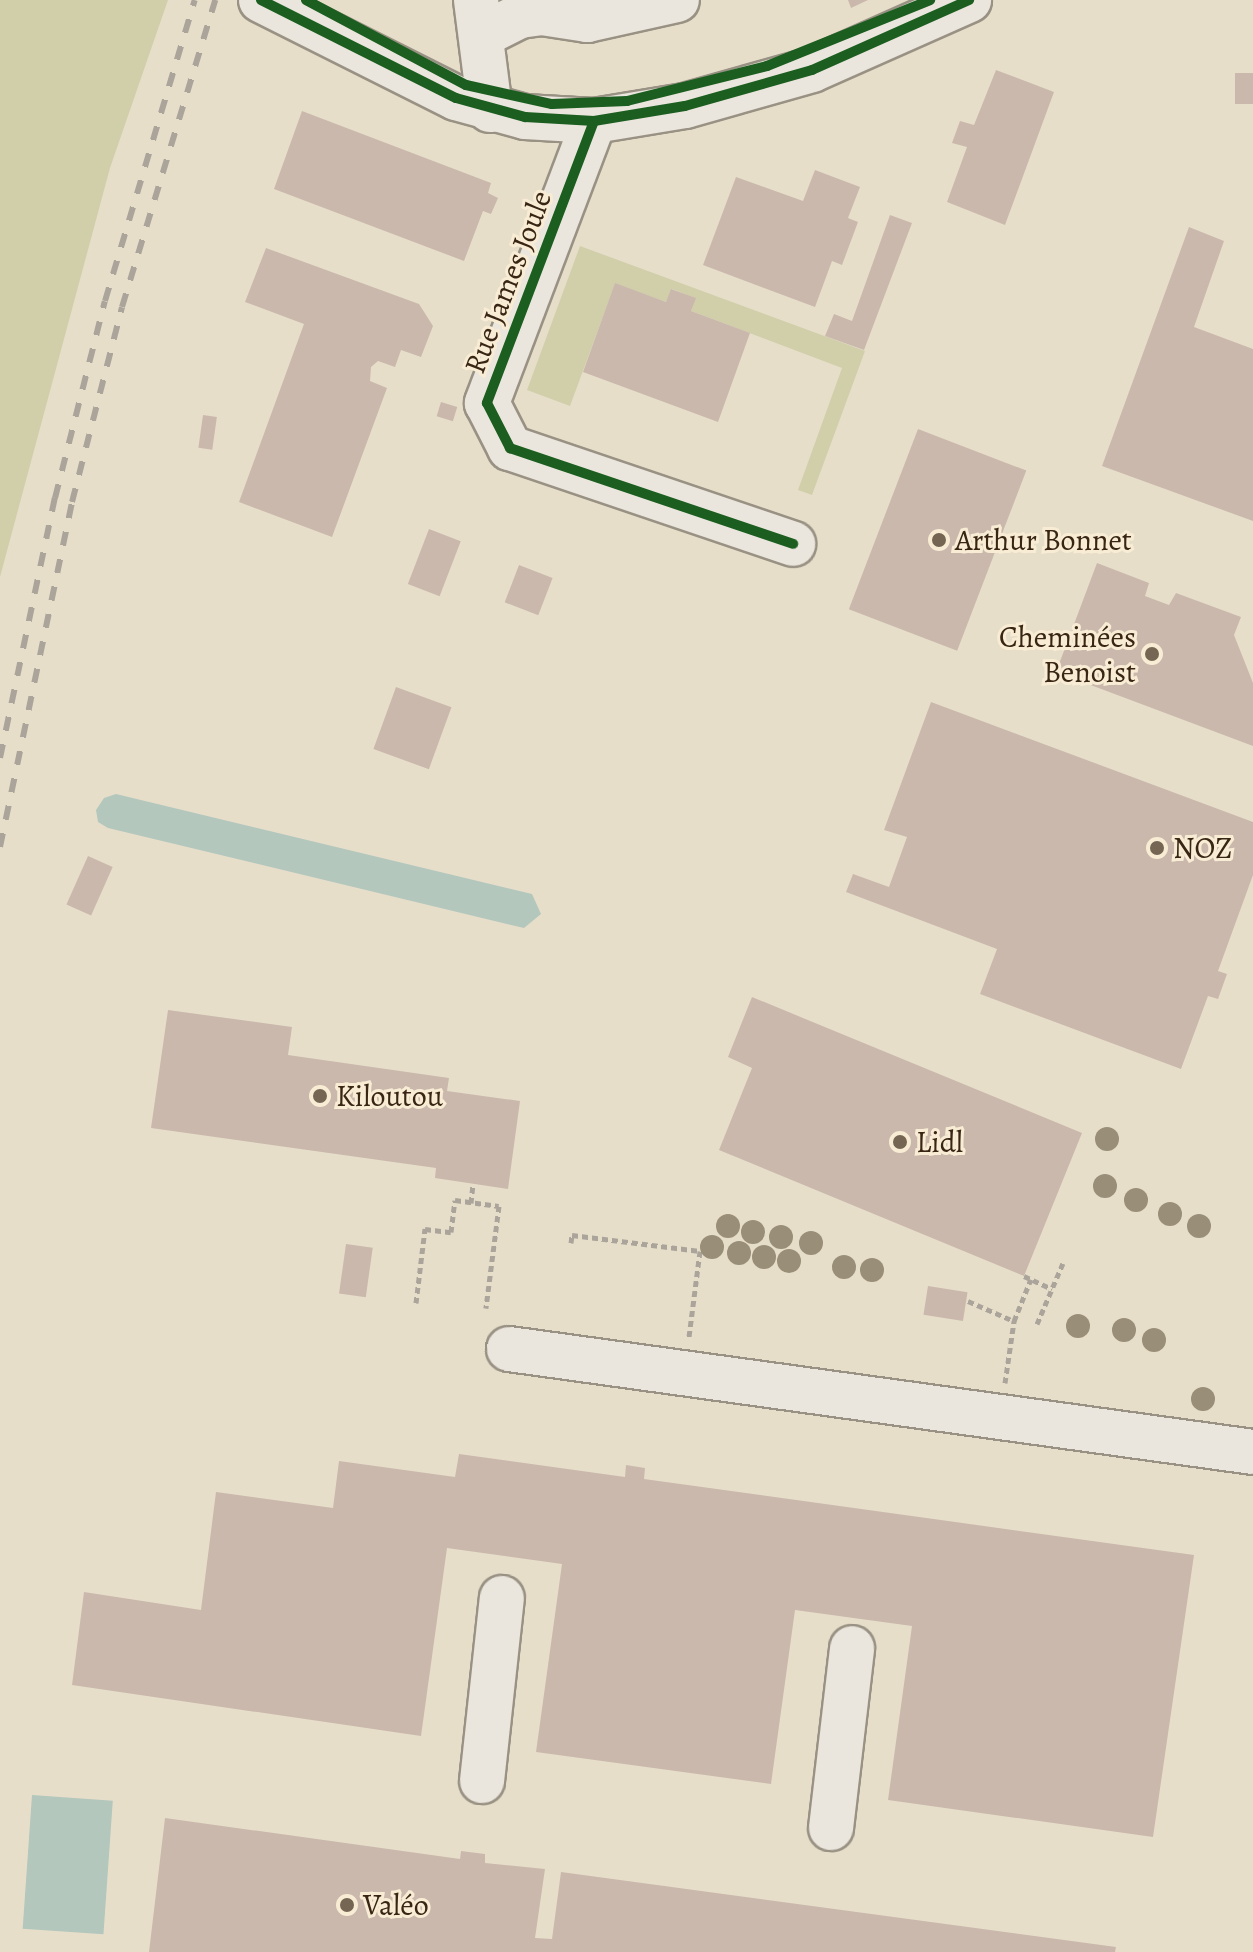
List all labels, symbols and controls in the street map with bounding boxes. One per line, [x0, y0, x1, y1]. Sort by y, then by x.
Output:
street label: Rue James Joule [457, 186, 559, 378]
place label: Arthur Bonnet [955, 522, 1132, 558]
marker: Arthur Bonnet [930, 531, 948, 549]
place label: Cheminées Benoist [999, 619, 1136, 690]
marker: Cheminées Benoist [1143, 645, 1161, 663]
place label: NOZ [1173, 830, 1232, 866]
marker: NOZ [1148, 839, 1166, 857]
place label: Kiloutou [336, 1078, 443, 1114]
marker: Kiloutou [311, 1087, 329, 1105]
place label: Lidl [916, 1124, 963, 1160]
marker: Lidl [891, 1133, 909, 1151]
place label: Valéo [363, 1887, 429, 1923]
marker: Valéo [338, 1896, 356, 1914]

